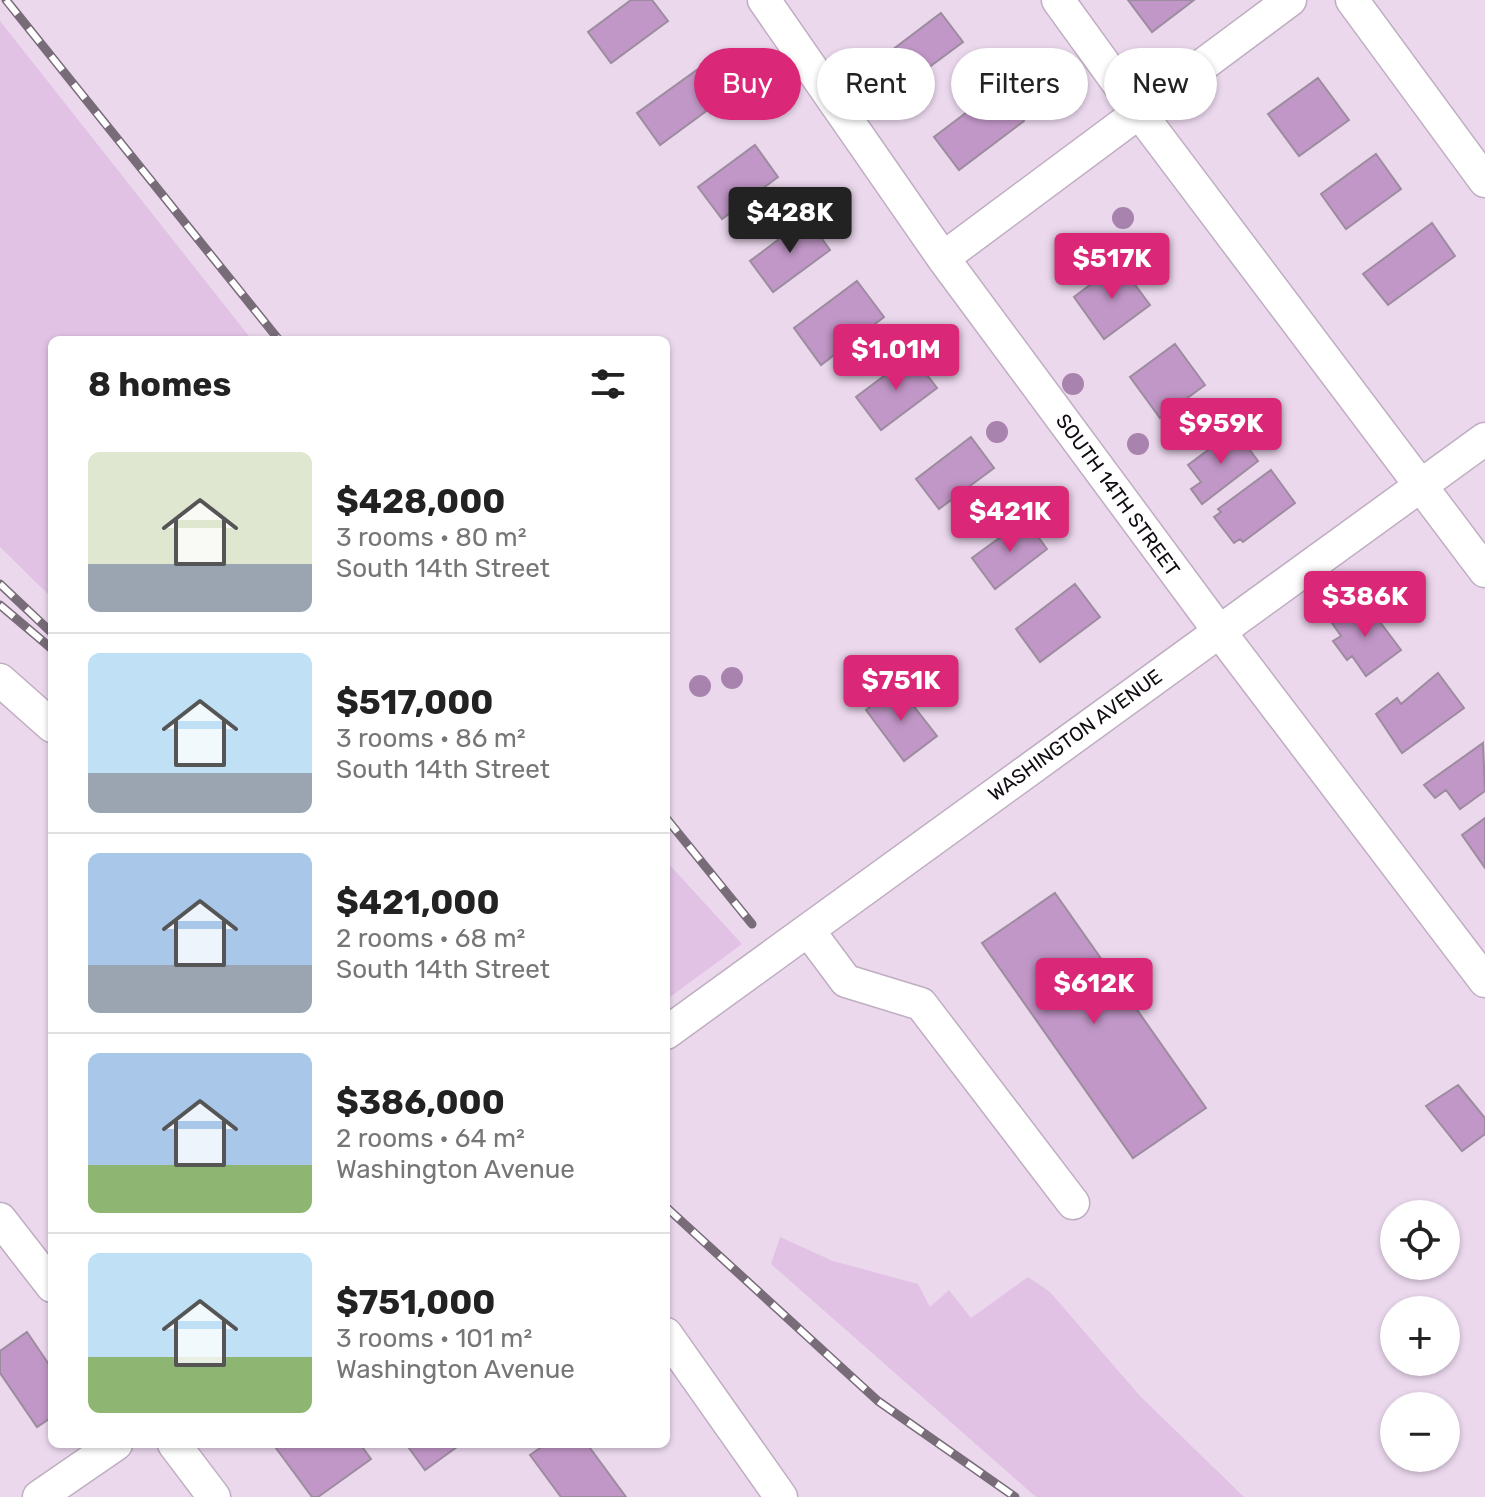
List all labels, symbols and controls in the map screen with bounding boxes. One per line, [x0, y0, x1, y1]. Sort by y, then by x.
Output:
chip: Buy [694, 48, 801, 120]
chip: Rent [817, 48, 935, 120]
chip: Filters [951, 48, 1088, 120]
chip: New [1104, 48, 1217, 120]
pin: $428K [734, 187, 846, 255]
text: $428K [747, 197, 833, 228]
pin: $517K [1056, 233, 1168, 301]
text: $517K [1072, 243, 1152, 274]
pin: $1.01M [831, 324, 961, 392]
text: $1.01M [851, 334, 941, 365]
icon: filters [586, 362, 630, 406]
text: 8 homes [88, 364, 231, 405]
pin: $959K [1165, 398, 1277, 466]
text: $959K [1179, 408, 1263, 439]
street label: SOUTH 14TH STREET [1051, 409, 1185, 581]
text: $428,000 [336, 481, 505, 522]
icon: home [152, 484, 248, 580]
pin: $421K [954, 486, 1066, 554]
text: $421K [969, 496, 1051, 527]
text: 3 rooms · 80 m² [336, 522, 527, 553]
text: South 14th Street [336, 553, 550, 584]
pin: $386K [1309, 571, 1421, 639]
text: $386K [1322, 581, 1408, 612]
pin: $751K [845, 655, 957, 723]
street label: WASHINGTON AVENUE [983, 664, 1167, 806]
text: $751K [861, 665, 941, 696]
text: $517,000 [336, 682, 493, 723]
icon: home [152, 685, 248, 781]
text: 3 rooms · 86 m² [336, 723, 526, 754]
text: South 14th Street [336, 754, 550, 785]
text: $421,000 [336, 882, 500, 923]
icon: home [152, 885, 248, 981]
text: 2 rooms · 68 m² [336, 923, 525, 954]
text: South 14th Street [336, 954, 550, 985]
pin: $612K [1038, 958, 1150, 1026]
text: $612K [1054, 968, 1134, 999]
text: $386,000 [336, 1082, 505, 1123]
icon: home [152, 1085, 248, 1181]
text: 2 rooms · 64 m² [336, 1123, 525, 1154]
text: Washington Avenue [336, 1154, 575, 1185]
map controls [1380, 1200, 1460, 1472]
button: locate [1380, 1200, 1460, 1280]
text: $751,000 [336, 1282, 495, 1323]
icon: home [152, 1285, 248, 1381]
button: + [1380, 1296, 1460, 1376]
text: 3 rooms · 101 m² [336, 1323, 532, 1354]
text: Washington Avenue [336, 1354, 575, 1385]
button: − [1380, 1392, 1460, 1472]

